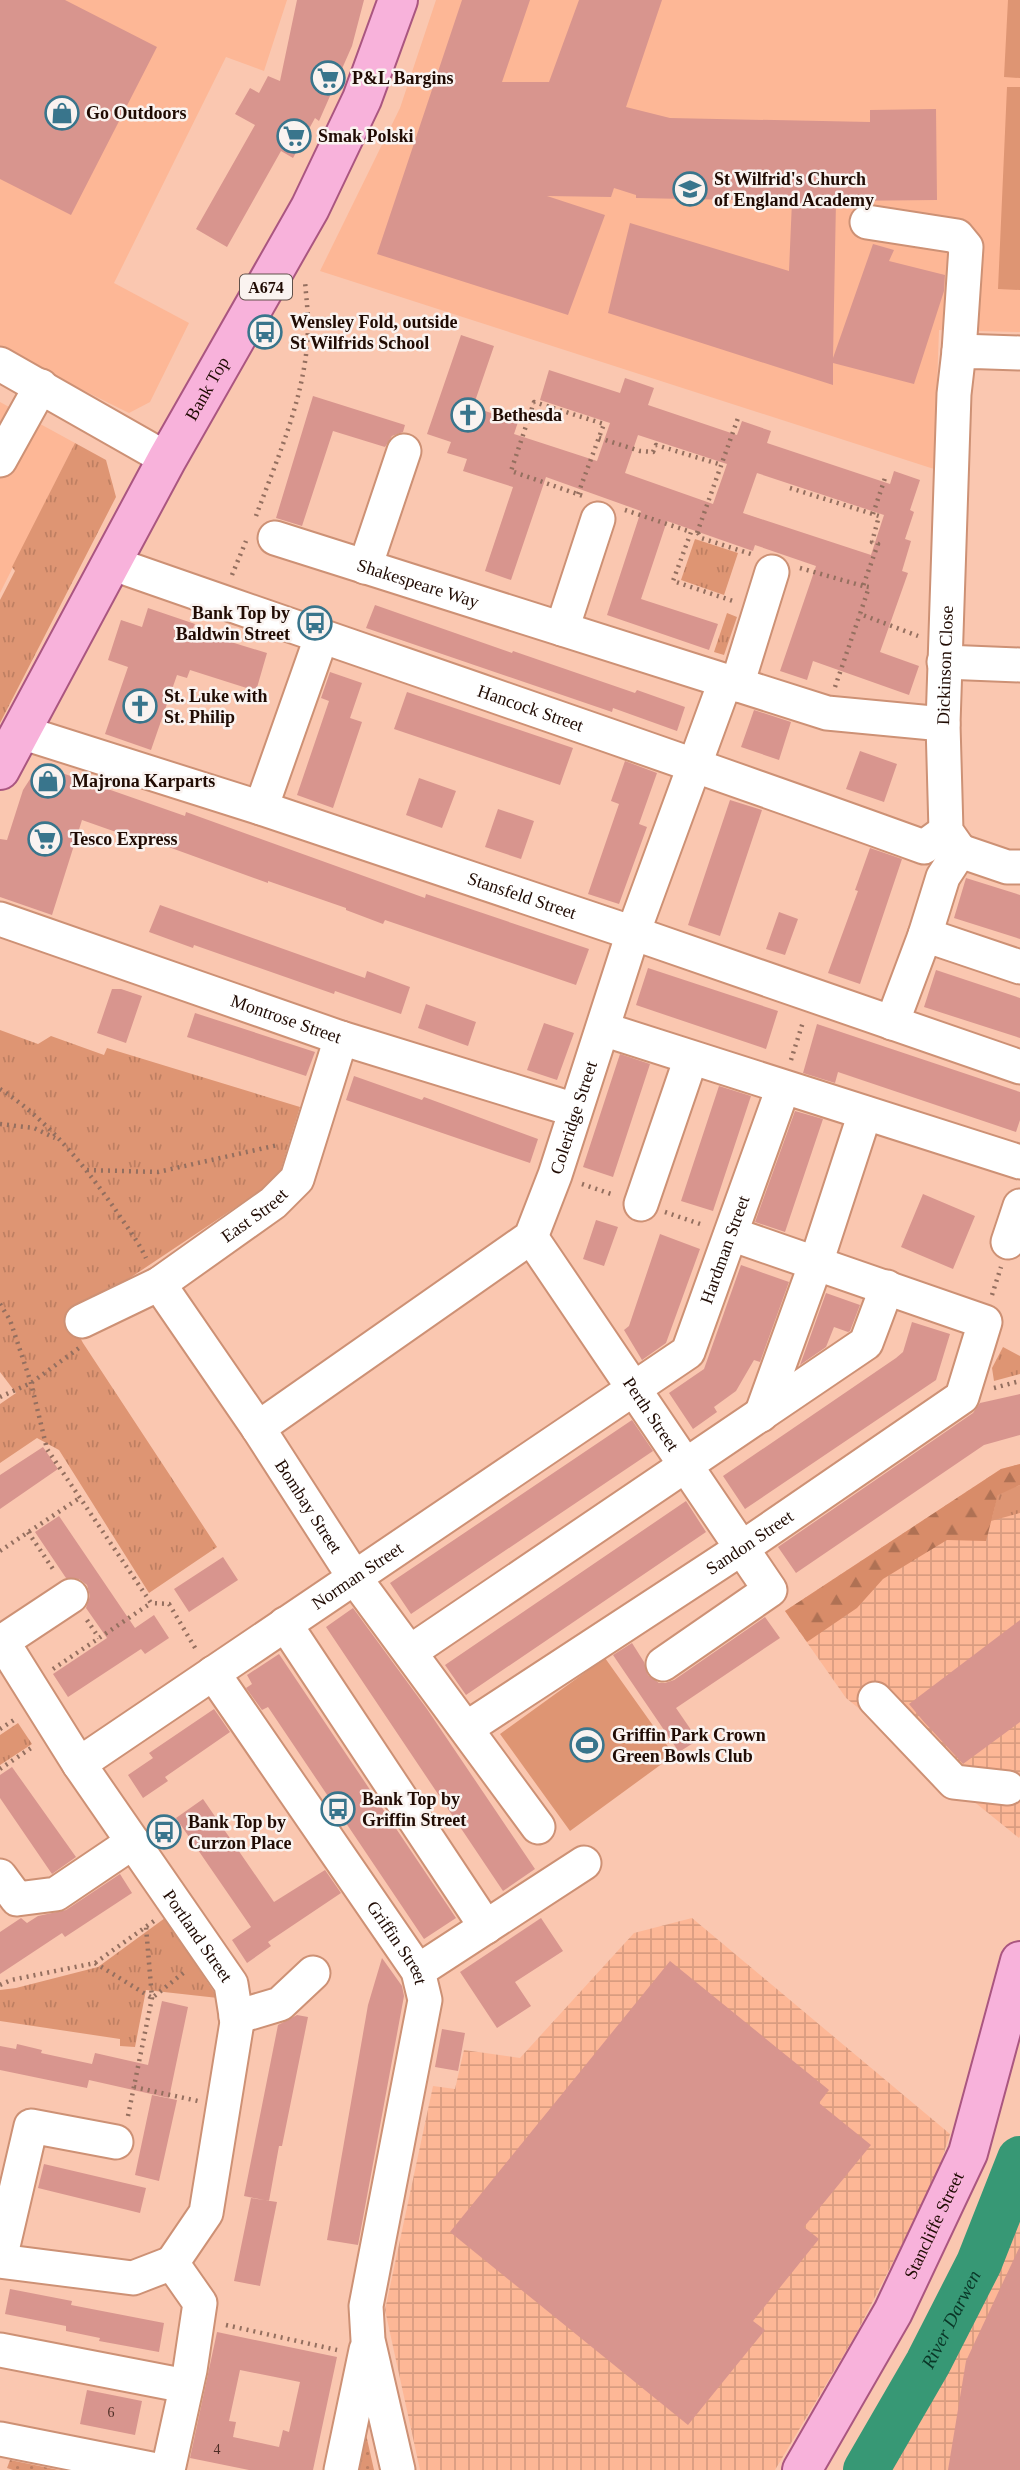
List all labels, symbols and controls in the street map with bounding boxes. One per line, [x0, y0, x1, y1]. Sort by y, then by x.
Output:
supermarket icon: P&L Bargins [309, 59, 347, 97]
place label: P&L Bargins [352, 68, 454, 88]
shop icon: Go Outdoors [43, 94, 81, 132]
place label: Go Outdoors [86, 103, 187, 123]
supermarket icon: Smak Polski [275, 117, 313, 155]
place label: Smak Polski [318, 126, 414, 146]
place label: St Wilfrid's Church of England Academy [714, 169, 874, 210]
school or university icon: St Wilfrid's Church of England Academy [671, 170, 709, 208]
road number: A674 [240, 274, 292, 300]
place label: Wensley Fold, outside St Wilfrids School [290, 312, 458, 353]
bus stop icon: Wensley Fold, outside St Wilfrids School [246, 313, 284, 351]
street label: Bank Top [181, 353, 233, 424]
church icon: Bethesda [449, 396, 487, 434]
place label: Bethesda [492, 405, 562, 425]
street label: Shakespeare Way [355, 555, 481, 612]
place label: Bank Top by Baldwin Street [176, 603, 290, 644]
bus stop icon: Bank Top by Baldwin Street [296, 604, 334, 642]
street label: Dickinson Close [933, 605, 957, 725]
street label: Hancock Street [475, 681, 586, 736]
place label: St. Luke with St. Philip [164, 686, 268, 727]
church icon: St. Luke with St. Philip [121, 687, 159, 725]
shop icon: Majrona Karparts [29, 762, 67, 800]
place label: Majrona Karparts [72, 771, 215, 791]
supermarket icon: Tesco Express [26, 820, 64, 858]
place label: Tesco Express [70, 829, 178, 849]
street label: Stansfeld Street [465, 868, 579, 923]
street label: Montrose Street [228, 990, 344, 1047]
street label: Coleridge Street [546, 1059, 601, 1177]
street label: East Street [217, 1184, 292, 1247]
street label: Hardman Street [696, 1193, 753, 1307]
street label: Perth Street [619, 1374, 683, 1455]
street label: Bombay Street [271, 1456, 346, 1557]
street label: Sandon Street [702, 1506, 797, 1579]
street label: Norman Street [308, 1538, 407, 1614]
place label: Griffin Park Crown Green Bowls Club [612, 1725, 766, 1766]
sports icon: Griffin Park Crown Green Bowls Club [568, 1726, 606, 1764]
place label: Bank Top by Griffin Street [362, 1789, 466, 1830]
bus stop icon: Bank Top by Griffin Street [319, 1790, 357, 1828]
place label: Bank Top by Curzon Place [188, 1812, 291, 1853]
bus stop icon: Bank Top by Curzon Place [145, 1813, 183, 1851]
street label: Portland Street [159, 1886, 237, 1986]
street label: Griffin Street [363, 1897, 431, 1986]
street label: Stancliffe Street [900, 2169, 968, 2282]
water label: River Darwen [917, 2267, 985, 2373]
house number: 6 [108, 2405, 115, 2420]
house number: 4 [214, 2442, 221, 2457]

